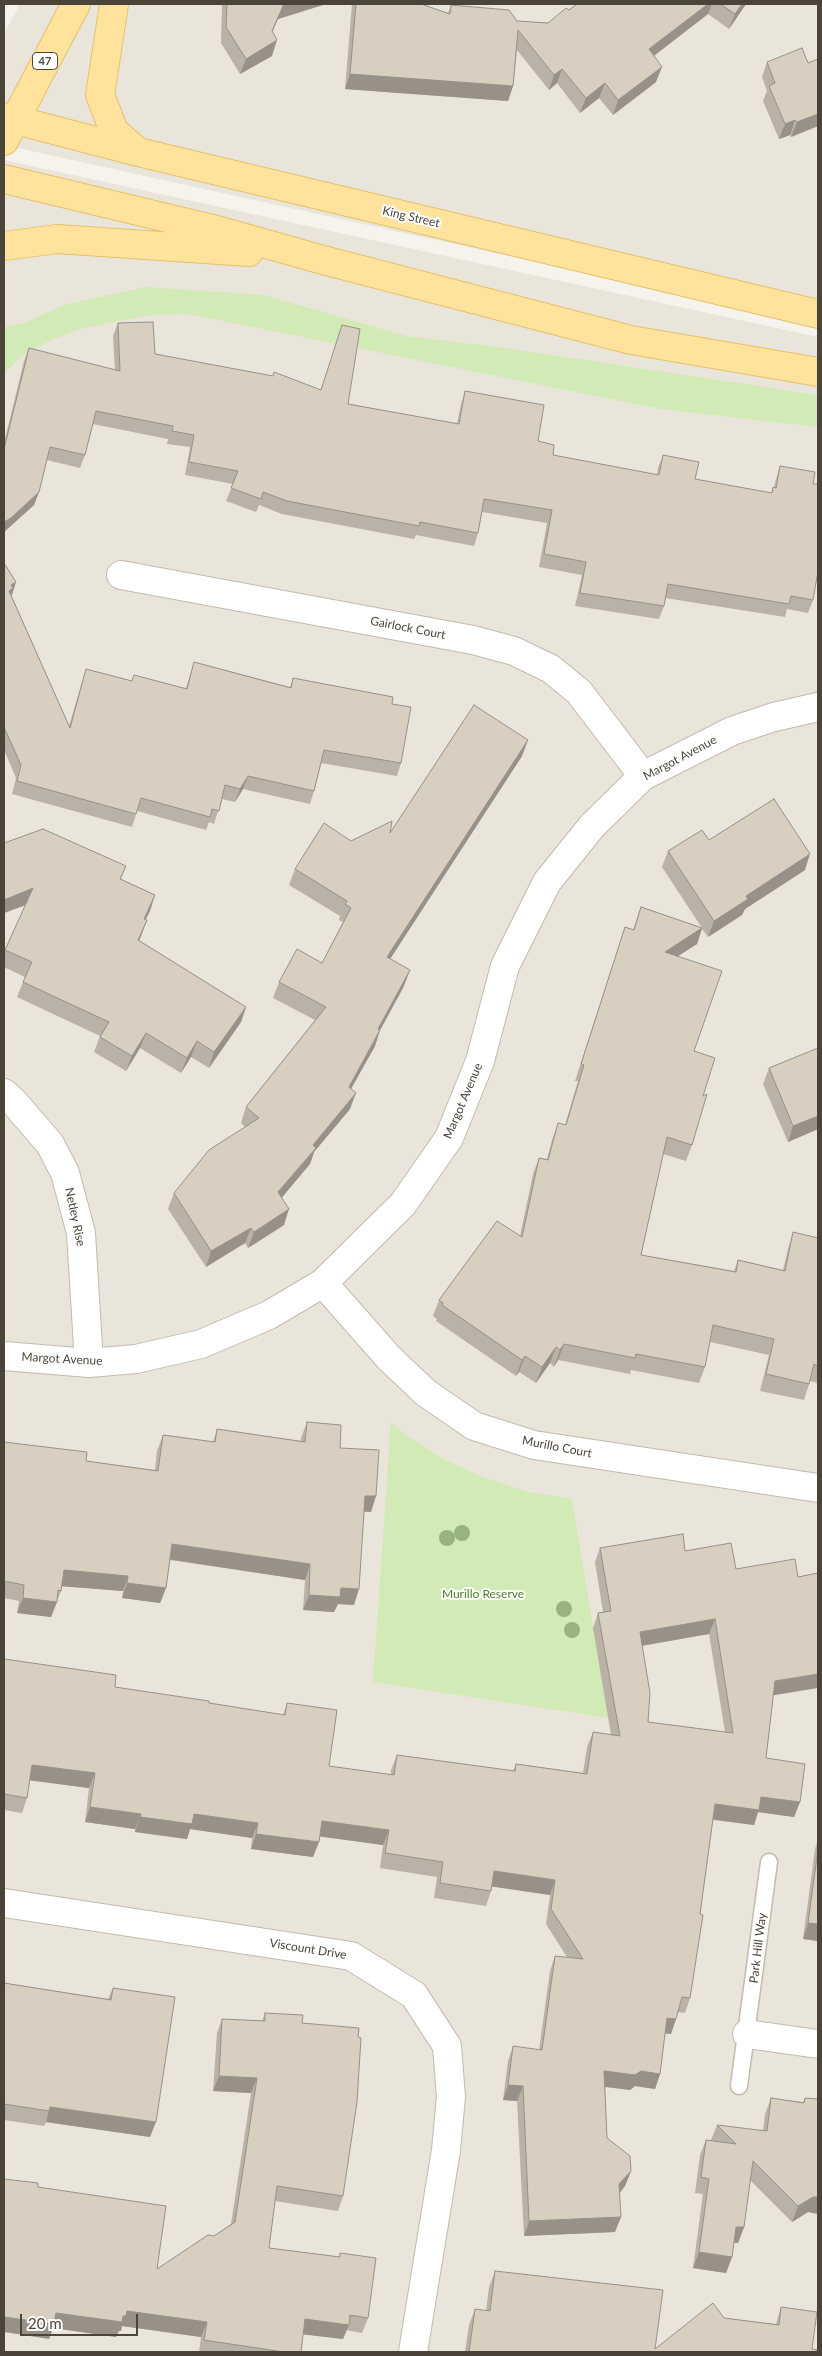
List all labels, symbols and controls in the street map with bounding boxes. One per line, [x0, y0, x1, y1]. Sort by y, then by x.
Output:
road number: 47 [32, 52, 58, 70]
street label: King Street [381, 203, 441, 231]
street label: Gairlock Court [369, 614, 447, 642]
street label: Margot Avenue [641, 733, 719, 783]
street label: Margot Avenue [441, 1061, 485, 1141]
street label: Netley Rise [62, 1186, 88, 1248]
street label: Margot Avenue [21, 1350, 103, 1368]
street label: Murillo Court [521, 1433, 593, 1461]
park label: Murillo Reserve [442, 1587, 524, 1601]
street label: Park Hill Way [747, 1912, 769, 1984]
street label: Viscount Drive [268, 1936, 348, 1962]
scale bar [22, 2304, 140, 2336]
text: 20 m [28, 2314, 62, 2332]

